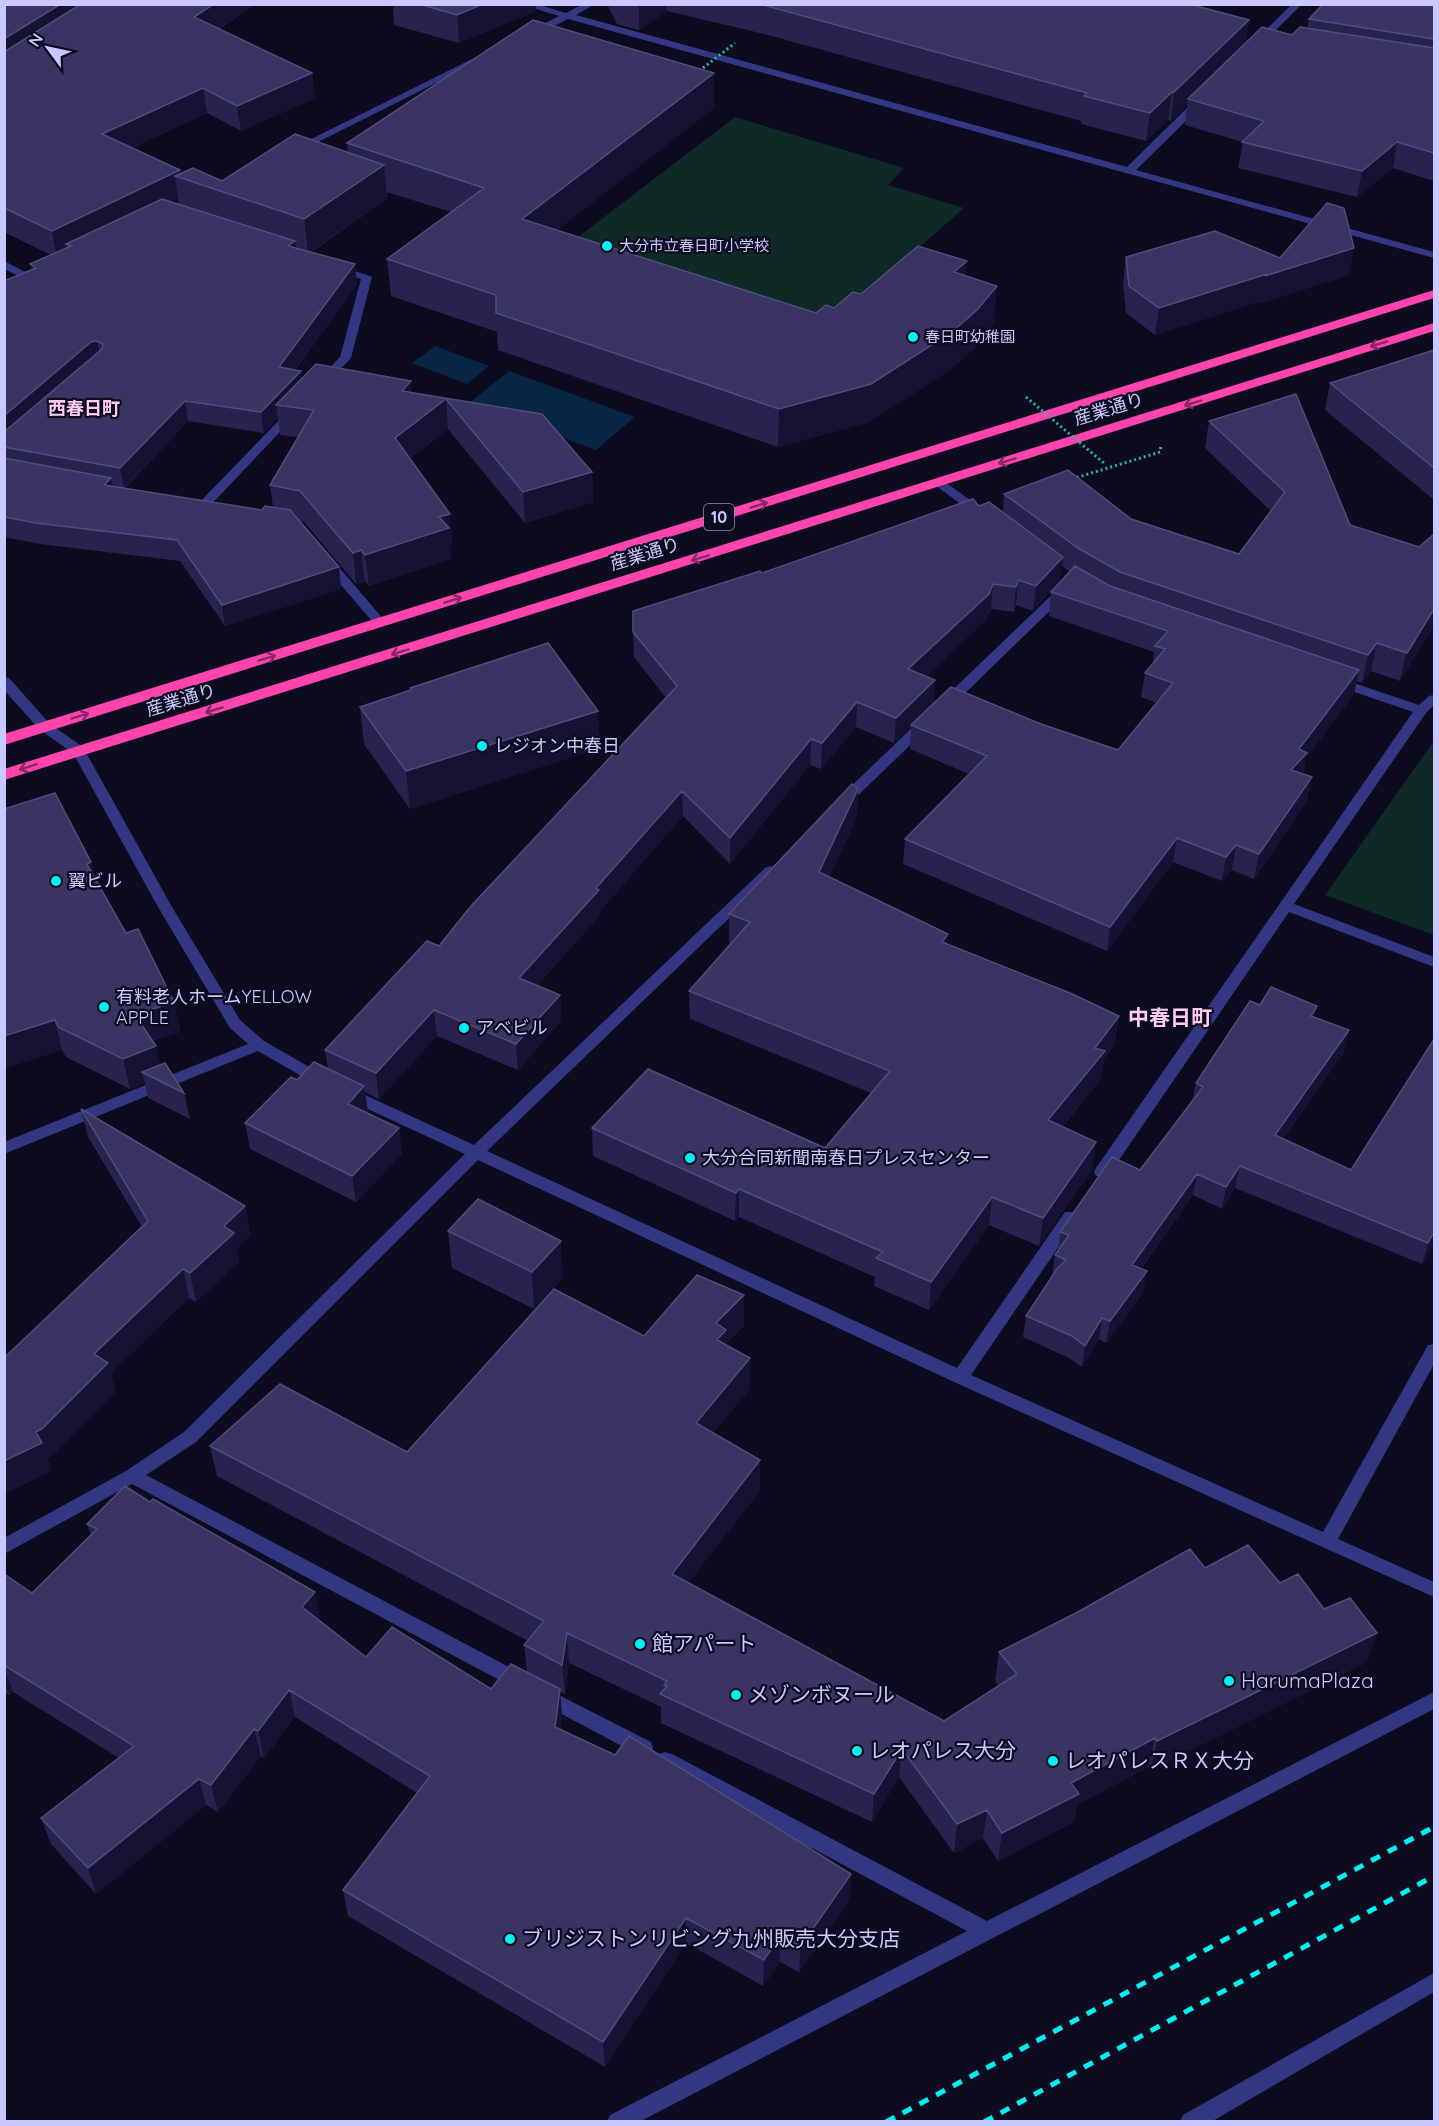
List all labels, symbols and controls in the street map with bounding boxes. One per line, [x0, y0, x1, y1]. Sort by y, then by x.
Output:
north arrow [18, 18, 78, 78]
text: N [24, 29, 47, 50]
place label: 大分市立春日町小学校 [619, 236, 769, 255]
marker: 大分市立春日町小学校 [600, 239, 614, 253]
place label: 春日町幼稚園 [925, 327, 1015, 346]
marker: 春日町幼稚園 [906, 330, 920, 344]
one-way arrow [1370, 339, 1389, 350]
street label: 産業通り [1071, 387, 1147, 430]
district label: 西春日町 [48, 397, 120, 420]
one-way arrow [1184, 398, 1203, 409]
one-way arrow [998, 456, 1017, 467]
one-way arrow [749, 499, 768, 510]
road number: 10 [704, 504, 734, 530]
street label: 産業通り [607, 532, 683, 575]
one-way arrow [691, 553, 710, 564]
one-way arrow [443, 594, 462, 605]
one-way arrow [391, 647, 410, 658]
one-way arrow [257, 652, 276, 663]
street label: 産業通り [143, 678, 219, 721]
one-way arrow [205, 705, 224, 716]
one-way arrow [70, 710, 89, 721]
place label: レジオン中春日 [494, 734, 620, 757]
marker: レジオン中春日 [475, 739, 489, 753]
one-way arrow [19, 763, 38, 774]
place label: 翼ビル [68, 869, 122, 892]
marker: 翼ビル [49, 874, 63, 888]
place label: 有料老人ホームYELLOW APPLE [116, 985, 312, 1029]
marker: 有料老人ホームYELLOW APPLE [97, 1000, 111, 1014]
district label: 中春日町 [1128, 1004, 1212, 1030]
place label: アベビル [476, 1016, 548, 1039]
marker: アベビル [457, 1021, 471, 1035]
place label: 大分合同新聞南春日プレスセンター [702, 1146, 990, 1169]
marker: 大分合同新聞南春日プレスセンター [683, 1151, 697, 1165]
place label: 館アパート [652, 1630, 757, 1656]
marker: 館アパート [633, 1637, 647, 1651]
place label: HarumaPlaza [1241, 1667, 1374, 1693]
marker: HarumaPlaza [1222, 1674, 1236, 1688]
place label: メゾンボヌール [748, 1681, 895, 1707]
marker: メゾンボヌール [729, 1688, 743, 1702]
place label: レオパレス大分 [869, 1737, 1016, 1763]
marker: レオパレス大分 [850, 1744, 864, 1758]
place label: レオパレスＲＸ大分 [1065, 1747, 1254, 1773]
marker: レオパレスＲＸ大分 [1046, 1754, 1060, 1768]
place label: ブリジストンリビング九州販売大分支店 [522, 1925, 900, 1951]
marker: ブリジストンリビング九州販売大分支店 [503, 1932, 517, 1946]

